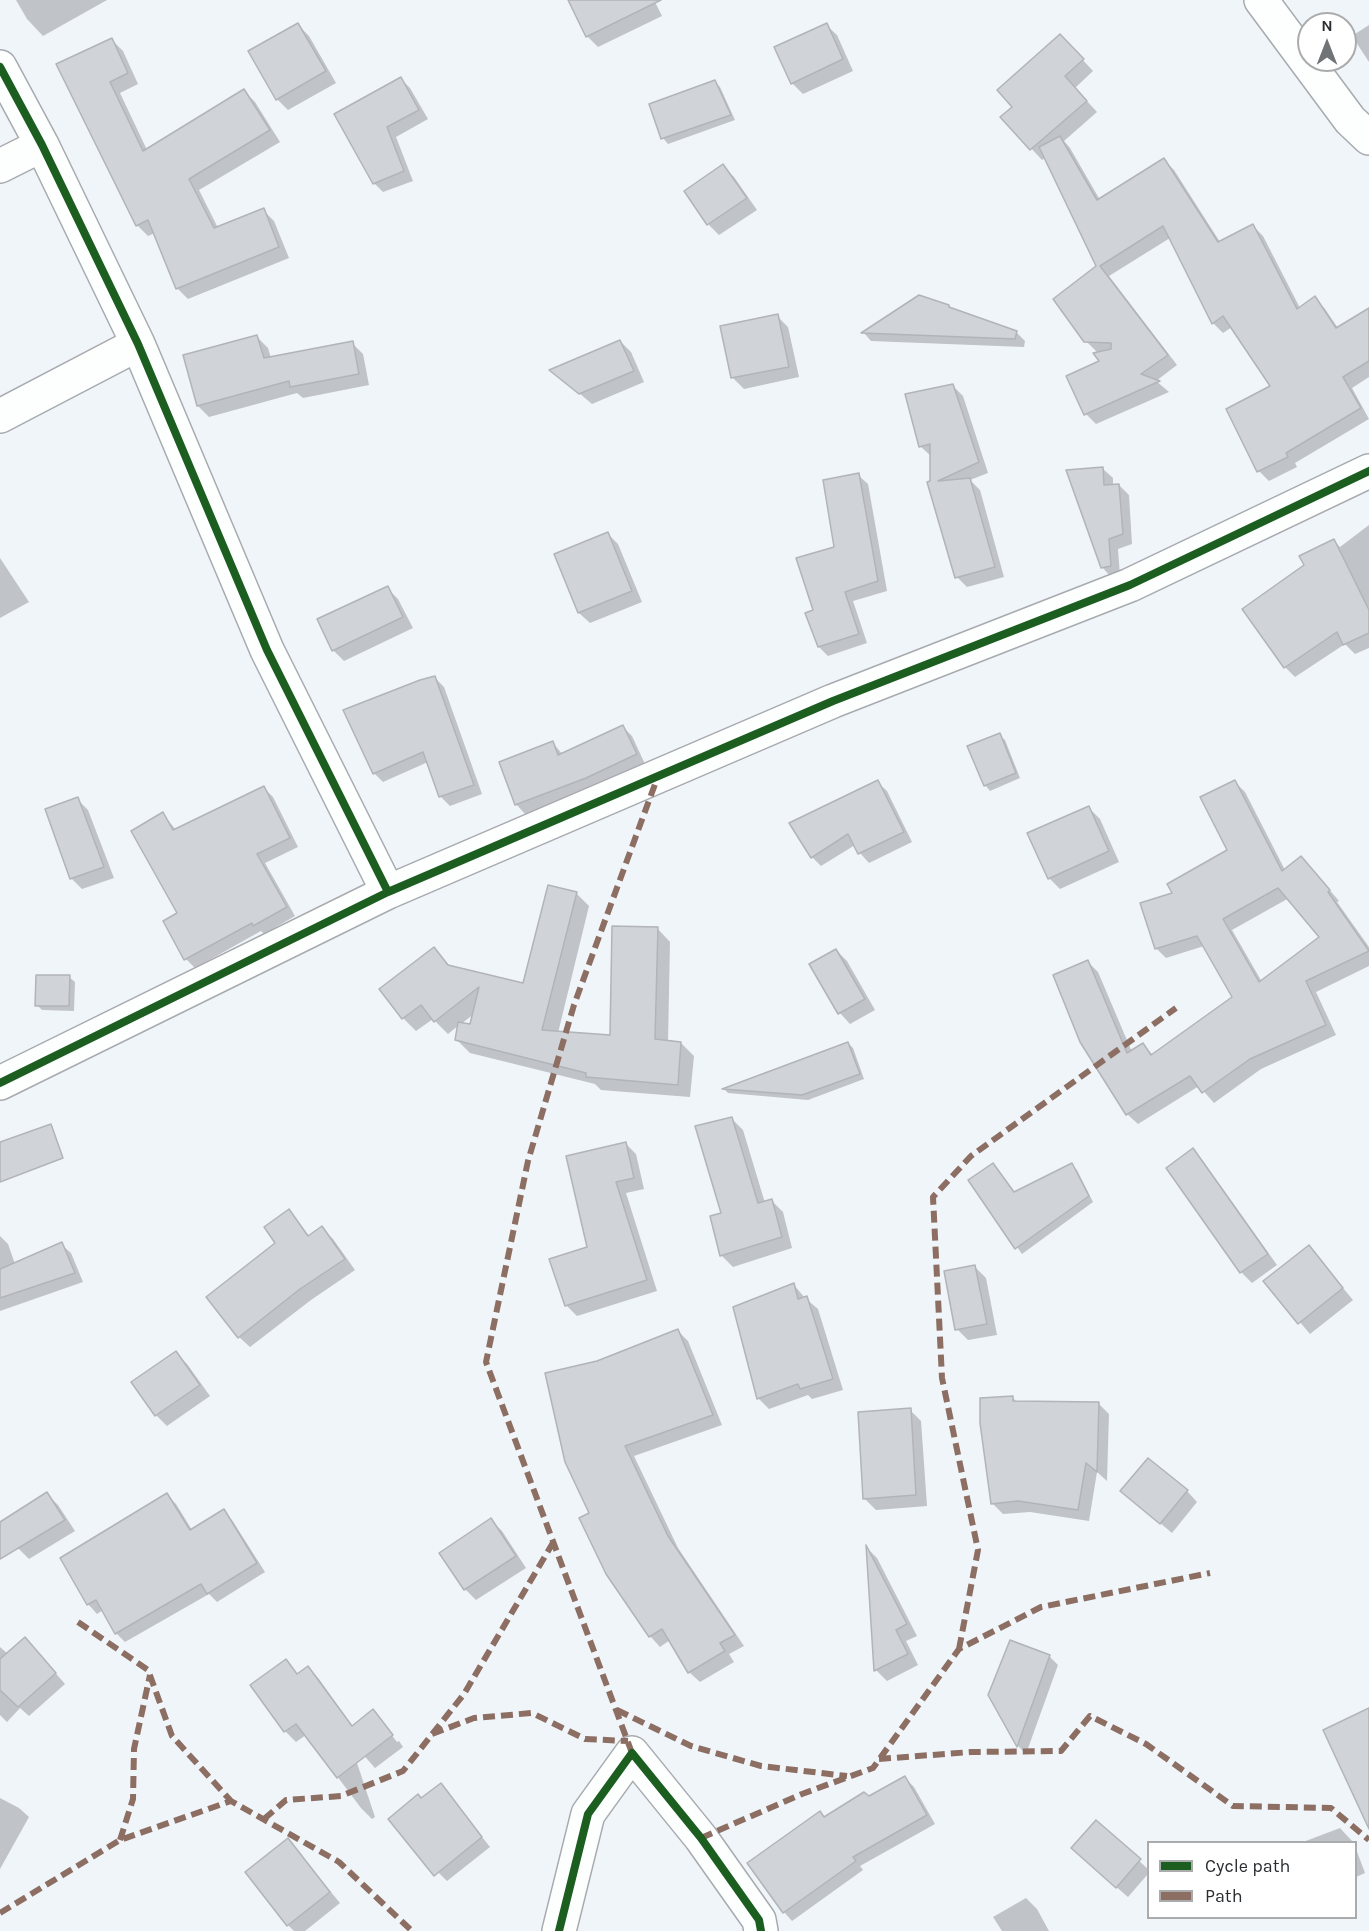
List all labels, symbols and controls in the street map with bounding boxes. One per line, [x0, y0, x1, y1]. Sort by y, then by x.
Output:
north arrow [1297, 12, 1357, 72]
text: N [1321, 16, 1333, 35]
legend [1147, 1841, 1357, 1919]
text: Cycle path [1205, 1855, 1290, 1877]
text: Path [1205, 1885, 1243, 1907]

